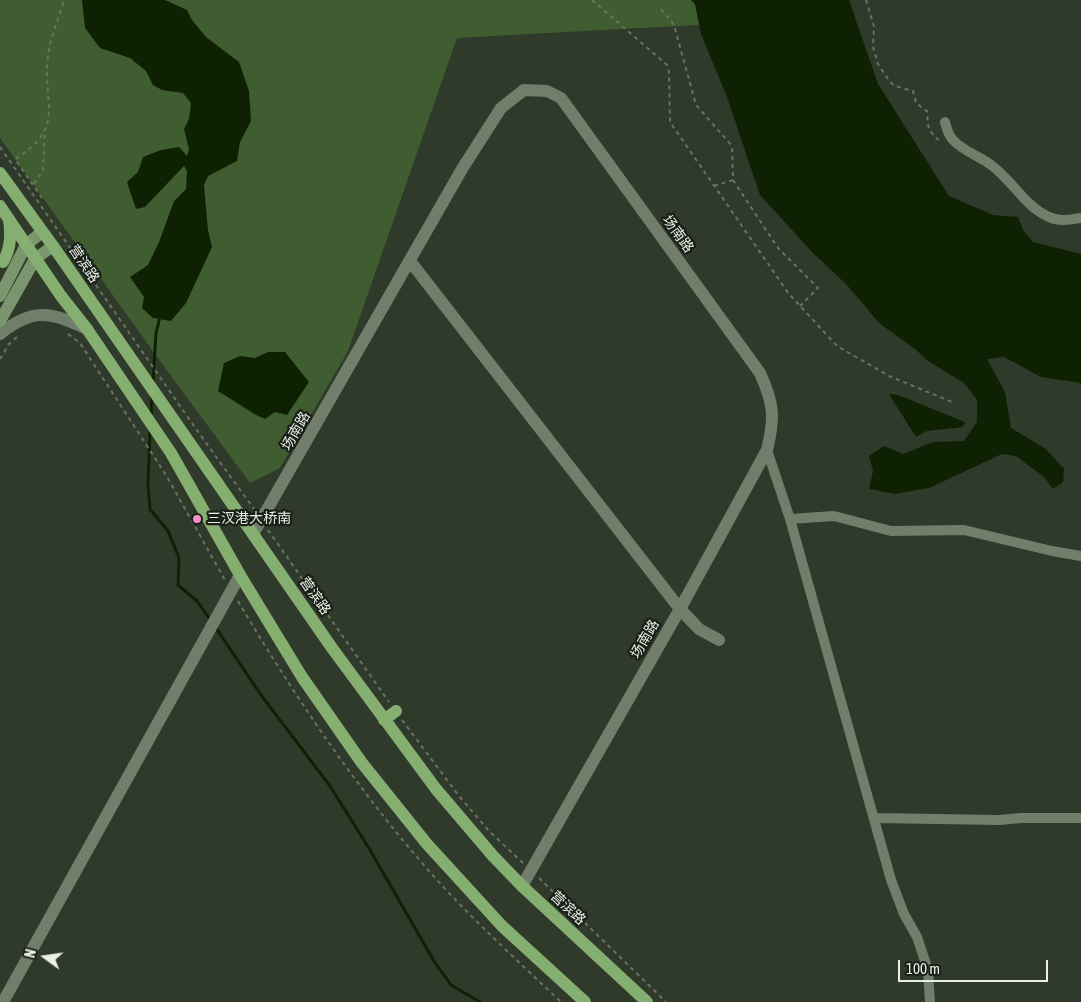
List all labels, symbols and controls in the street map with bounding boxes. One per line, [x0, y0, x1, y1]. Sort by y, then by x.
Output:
street label: 场南路 [659, 212, 697, 256]
street label: 营滨路 [65, 242, 103, 286]
street label: 场南路 [278, 409, 314, 453]
place label: 三汊港大桥南 [207, 511, 291, 527]
marker: 三汊港大桥南 [191, 513, 203, 525]
street label: 营滨路 [296, 574, 334, 618]
street label: 场南路 [627, 617, 663, 661]
street label: 营滨路 [547, 888, 589, 928]
north arrow [20, 932, 70, 982]
text: N [22, 947, 39, 959]
scale bar [901, 950, 1051, 982]
text: 100 m [906, 960, 940, 977]

